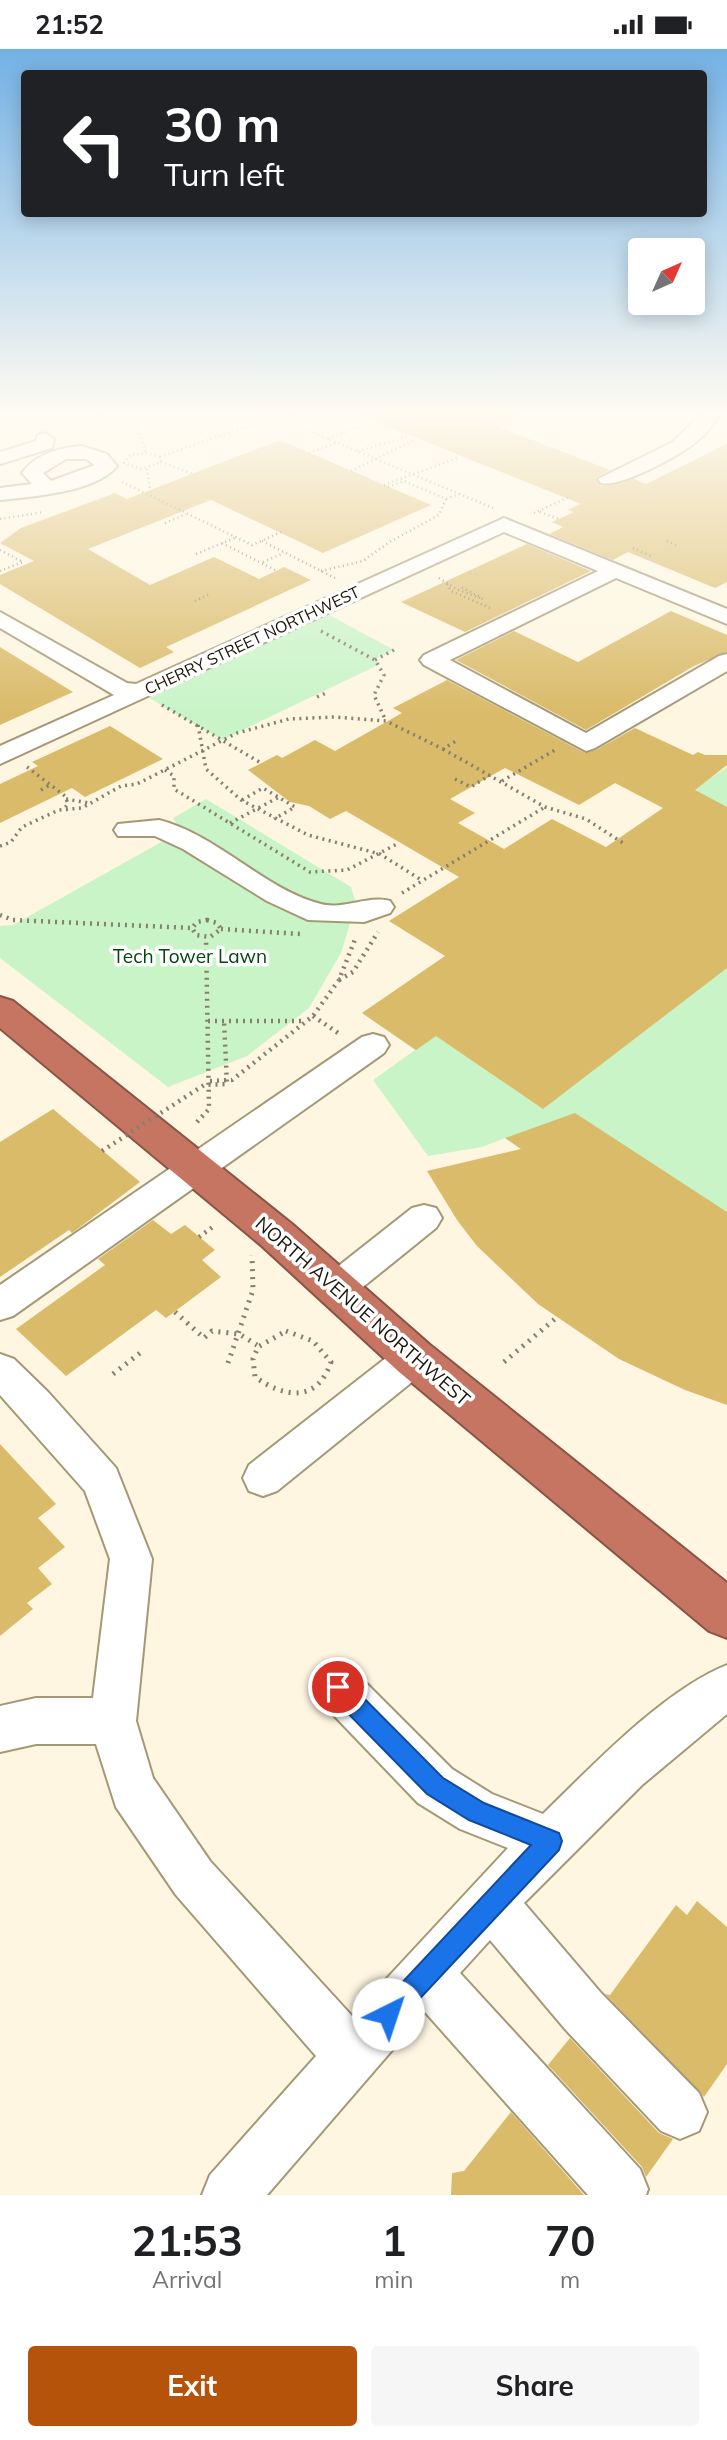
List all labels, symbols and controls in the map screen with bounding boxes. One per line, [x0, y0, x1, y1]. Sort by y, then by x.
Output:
text: 21:52 [35, 8, 104, 41]
text: 30 m [164, 93, 280, 154]
icon: left [49, 98, 140, 189]
text: Turn left [164, 154, 284, 194]
north arrow [628, 238, 705, 315]
map controls [628, 238, 705, 315]
street label: CHERRY STREET NORTHWEST [141, 581, 363, 699]
park label: Tech Tower Lawn [113, 944, 267, 968]
street label: NORTH AVENUE NORTHWEST [251, 1211, 476, 1411]
pin [308, 1657, 368, 1717]
icon: arrive [319, 1668, 357, 1706]
position arrow [351, 1977, 425, 2051]
text: 21:53 [132, 2214, 243, 2267]
text: 1 [381, 2214, 406, 2267]
text: 70 [545, 2214, 595, 2267]
text: Arrival [152, 2265, 222, 2294]
text: min [374, 2265, 413, 2294]
text: m [560, 2265, 580, 2294]
button: Exit [28, 2346, 357, 2426]
button: Share [371, 2346, 699, 2426]

